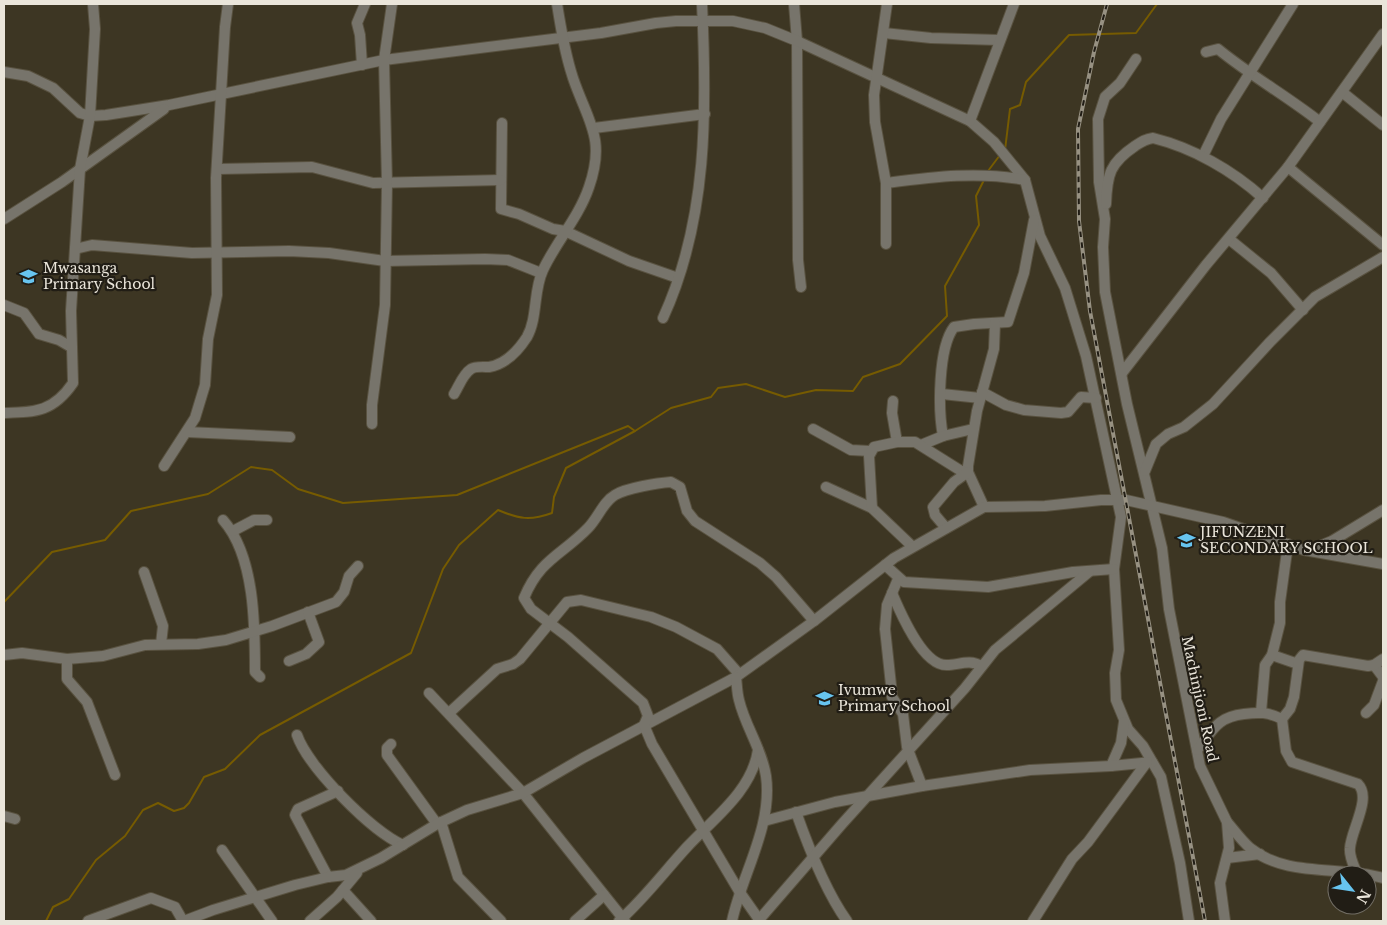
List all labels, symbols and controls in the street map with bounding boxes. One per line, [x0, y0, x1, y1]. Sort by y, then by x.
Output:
place label: Mwasanga Primary School [43, 259, 156, 293]
school or university icon: Mwasanga Primary School [19, 266, 39, 286]
place label: JIFUNZENI SECONDARY SCHOOL [1198, 523, 1373, 557]
school or university icon: JIFUNZENI SECONDARY SCHOOL [1176, 530, 1196, 550]
street label: Machinjioni Road [1178, 634, 1222, 764]
place label: Ivumwe Primary School [838, 681, 951, 715]
school or university icon: Ivumwe Primary School [814, 688, 834, 708]
north arrow [1327, 865, 1377, 915]
text: N [1352, 886, 1374, 907]

